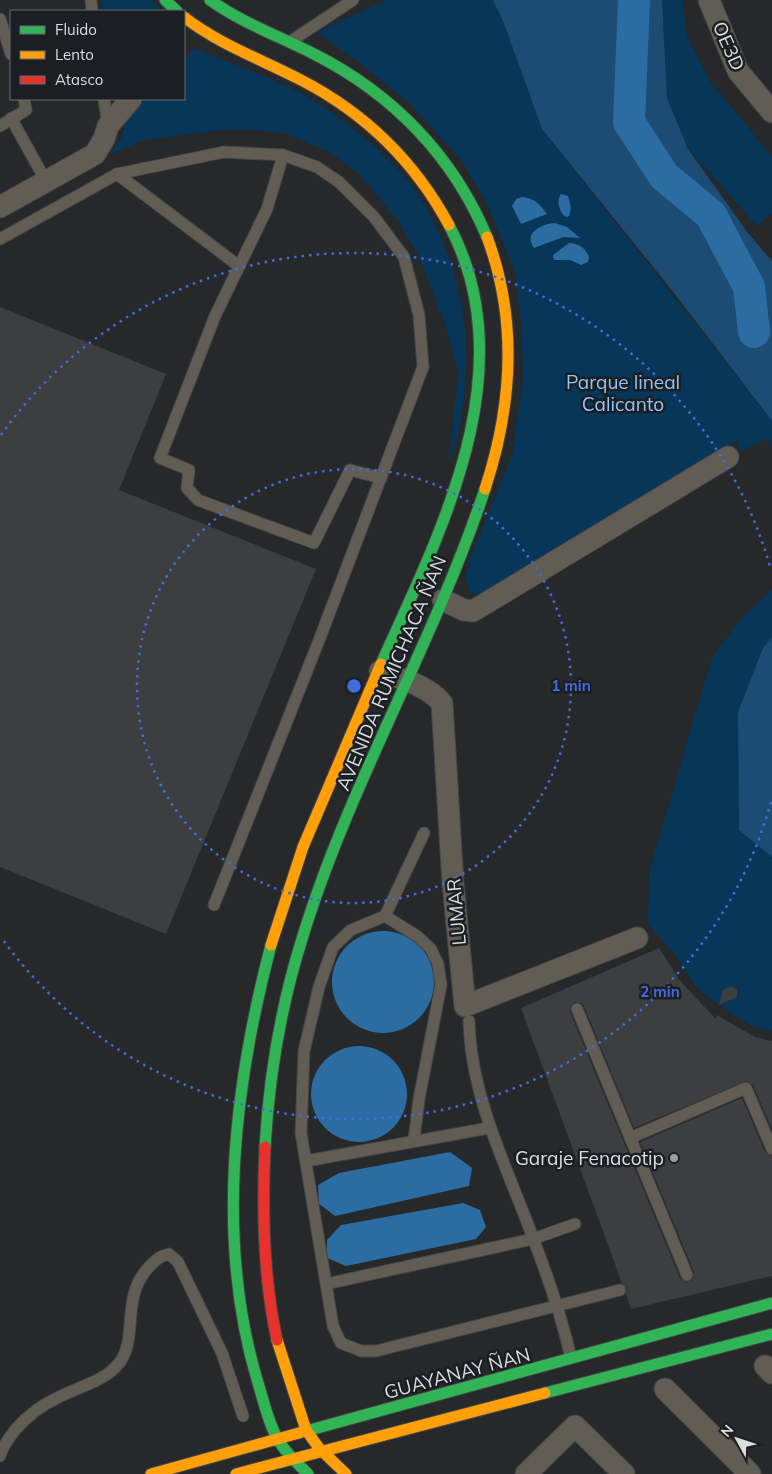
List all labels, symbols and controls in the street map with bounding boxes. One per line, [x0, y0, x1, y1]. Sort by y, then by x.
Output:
legend [10, 10, 185, 100]
street label: OE3D [708, 18, 750, 74]
text: Fluido [55, 20, 97, 39]
text: Lento [55, 45, 94, 64]
text: Atasco [55, 70, 103, 89]
park label: Parque lineal Calicanto [566, 370, 680, 416]
street label: AVENIDA RUMICHACA ÑAN [331, 552, 451, 794]
text: 1 min [551, 676, 591, 695]
centre of rings [345, 677, 363, 695]
street label: LUMAR [441, 878, 471, 946]
text: 2 min [640, 982, 680, 1001]
place label: Garaje Fenacotip [515, 1146, 664, 1170]
marker: Garaje Fenacotip [668, 1152, 680, 1164]
street label: GUAYANAY ÑAN [381, 1342, 533, 1404]
north arrow [712, 1414, 762, 1464]
text: N [717, 1421, 737, 1440]

